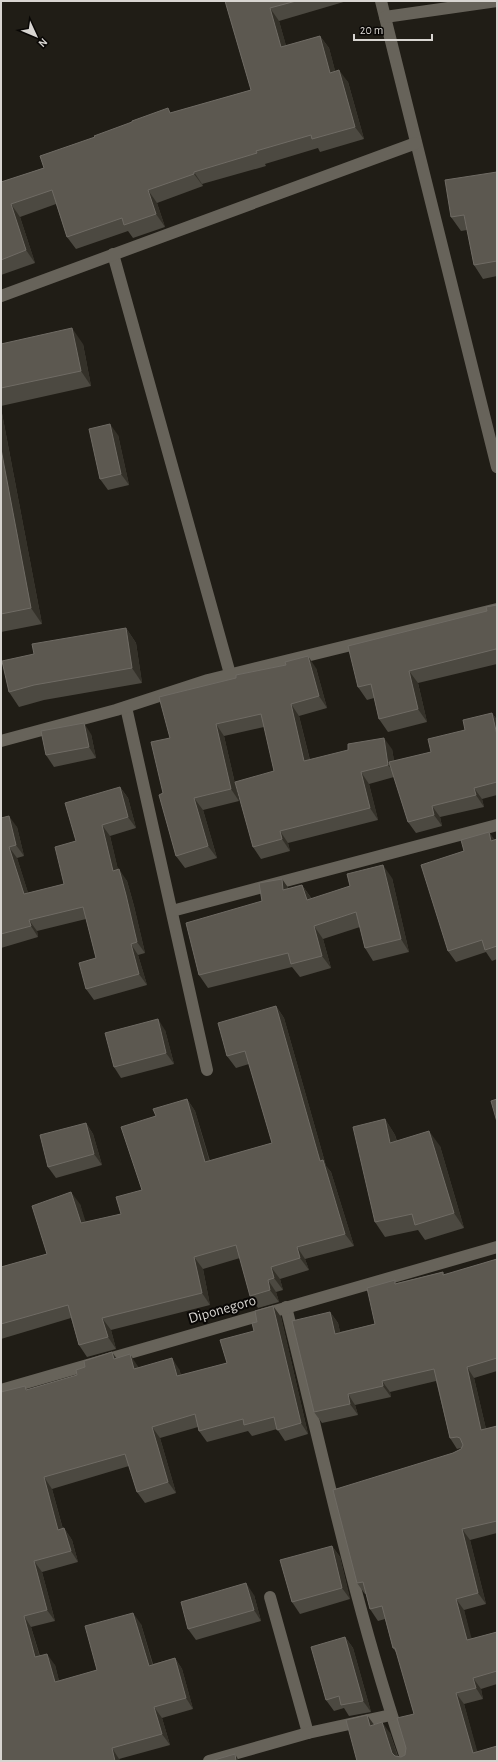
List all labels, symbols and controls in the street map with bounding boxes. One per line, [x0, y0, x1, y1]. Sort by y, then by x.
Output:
north arrow [16, 16, 56, 56]
scale bar [354, 16, 432, 42]
text: 20 m [360, 24, 383, 36]
text: N [36, 36, 49, 49]
street label: Diponegoro [187, 1293, 258, 1326]

